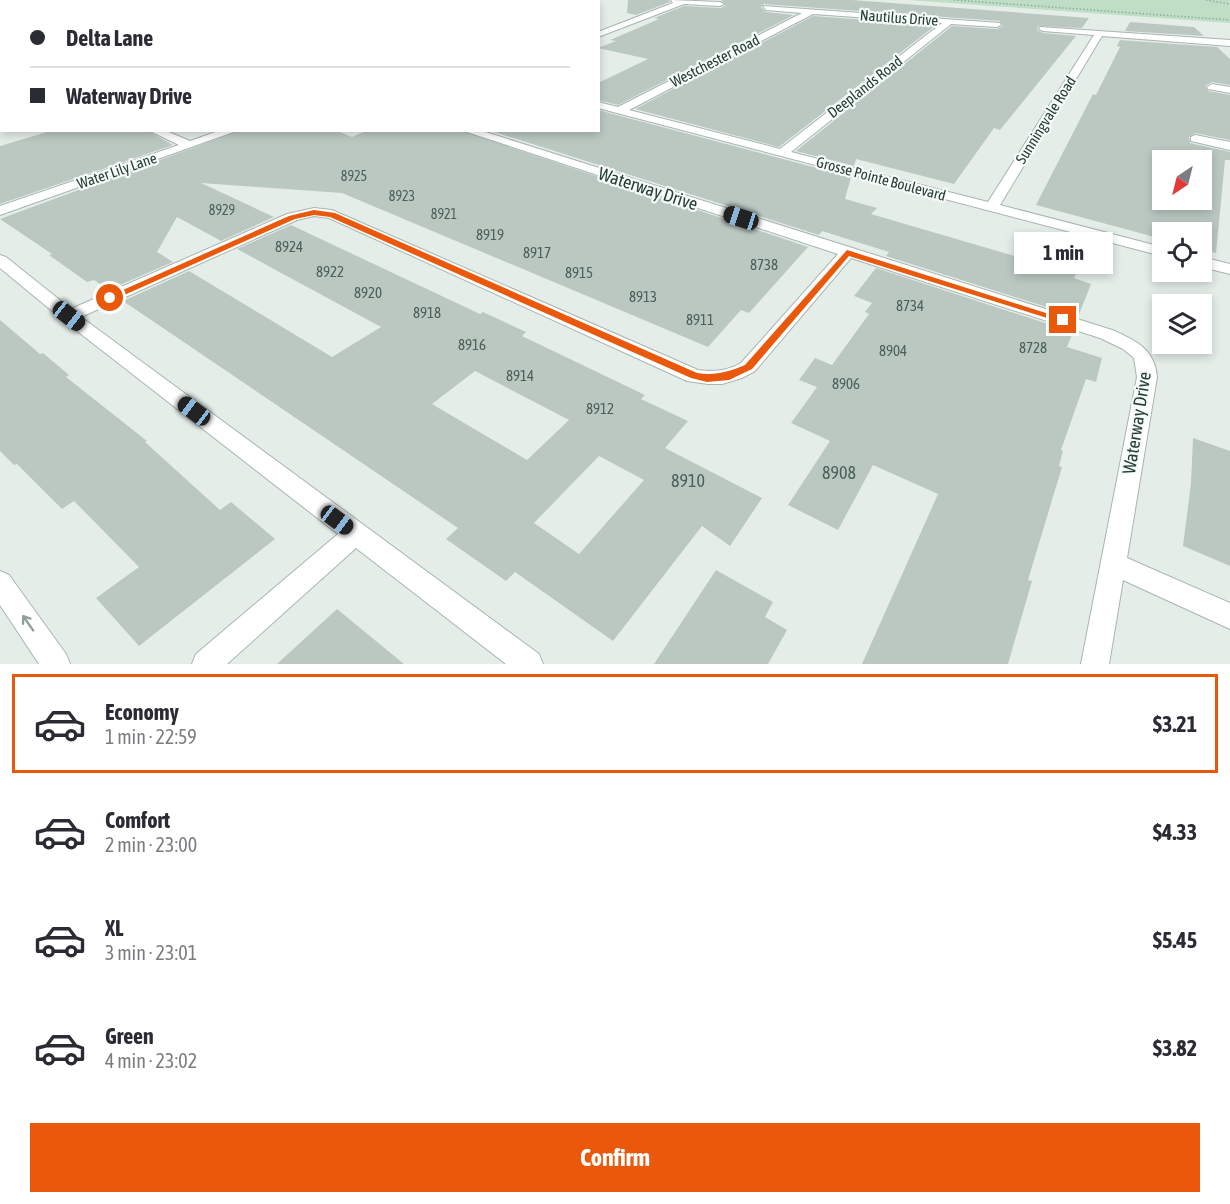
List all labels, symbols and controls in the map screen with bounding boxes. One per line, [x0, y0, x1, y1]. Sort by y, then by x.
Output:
street label: Nautilus Drive [859, 6, 939, 29]
text: Delta Lane [66, 25, 153, 51]
street label: Westchester Road [667, 31, 762, 90]
street label: Deeplands Road [824, 52, 906, 121]
street label: Sunningvale Road [1012, 73, 1079, 166]
text: Waterway Drive [66, 83, 192, 109]
street label: Water Lily Lane [75, 149, 159, 192]
north arrow [1152, 150, 1212, 210]
map controls [1152, 150, 1212, 354]
street label: Grosse Pointe Boulevard [815, 153, 948, 204]
street label: Waterway Drive [596, 163, 700, 214]
house number: 8925 [341, 168, 367, 184]
house number: 8923 [389, 188, 415, 204]
house number: 8929 [209, 202, 235, 218]
car [721, 204, 761, 232]
house number: 8921 [431, 206, 457, 222]
button: locate [1152, 222, 1212, 282]
house number: 8919 [476, 226, 504, 243]
callout: 1 min [1014, 233, 1112, 275]
house number: 8924 [275, 238, 303, 255]
text: 1 min [1043, 241, 1084, 264]
house number: 8917 [523, 244, 551, 261]
house number: 8738 [750, 256, 778, 273]
house number: 8922 [316, 263, 344, 280]
house number: 8915 [565, 264, 593, 281]
route start [96, 284, 123, 311]
house number: 8920 [354, 284, 382, 301]
house number: 8913 [629, 288, 657, 305]
button: layers [1152, 294, 1212, 354]
house number: 8734 [896, 297, 924, 314]
car [49, 298, 89, 334]
house number: 8918 [413, 304, 441, 321]
route end [1049, 306, 1076, 333]
house number: 8911 [686, 311, 714, 328]
house number: 8916 [458, 336, 486, 353]
house number: 8728 [1019, 339, 1047, 356]
house number: 8904 [879, 342, 907, 359]
house number: 8914 [506, 367, 534, 384]
street label: Waterway Drive [1118, 370, 1155, 475]
house number: 8906 [832, 375, 860, 392]
car [174, 393, 214, 429]
house number: 8912 [586, 400, 614, 417]
house number: 8908 [822, 462, 856, 483]
house number: 8910 [671, 470, 705, 491]
car [317, 502, 357, 538]
one-way arrow [22, 616, 34, 632]
icon: car [33, 697, 87, 751]
text: Economy [105, 699, 179, 725]
text: $3.21 [1153, 711, 1197, 737]
text: 1 min · 22:59 [105, 725, 197, 748]
icon: car [33, 805, 87, 859]
text: Comfort [105, 807, 170, 833]
text: $4.33 [1153, 819, 1197, 845]
text: 2 min · 23:00 [105, 833, 197, 856]
icon: car [33, 913, 87, 967]
text: XL [105, 915, 123, 941]
text: $5.45 [1153, 927, 1197, 953]
text: 3 min · 23:01 [105, 941, 197, 964]
icon: car [33, 1021, 87, 1075]
text: Green [105, 1023, 154, 1049]
text: $3.82 [1153, 1035, 1197, 1061]
text: 4 min · 23:02 [105, 1049, 197, 1072]
button: Confirm [30, 1123, 1200, 1192]

